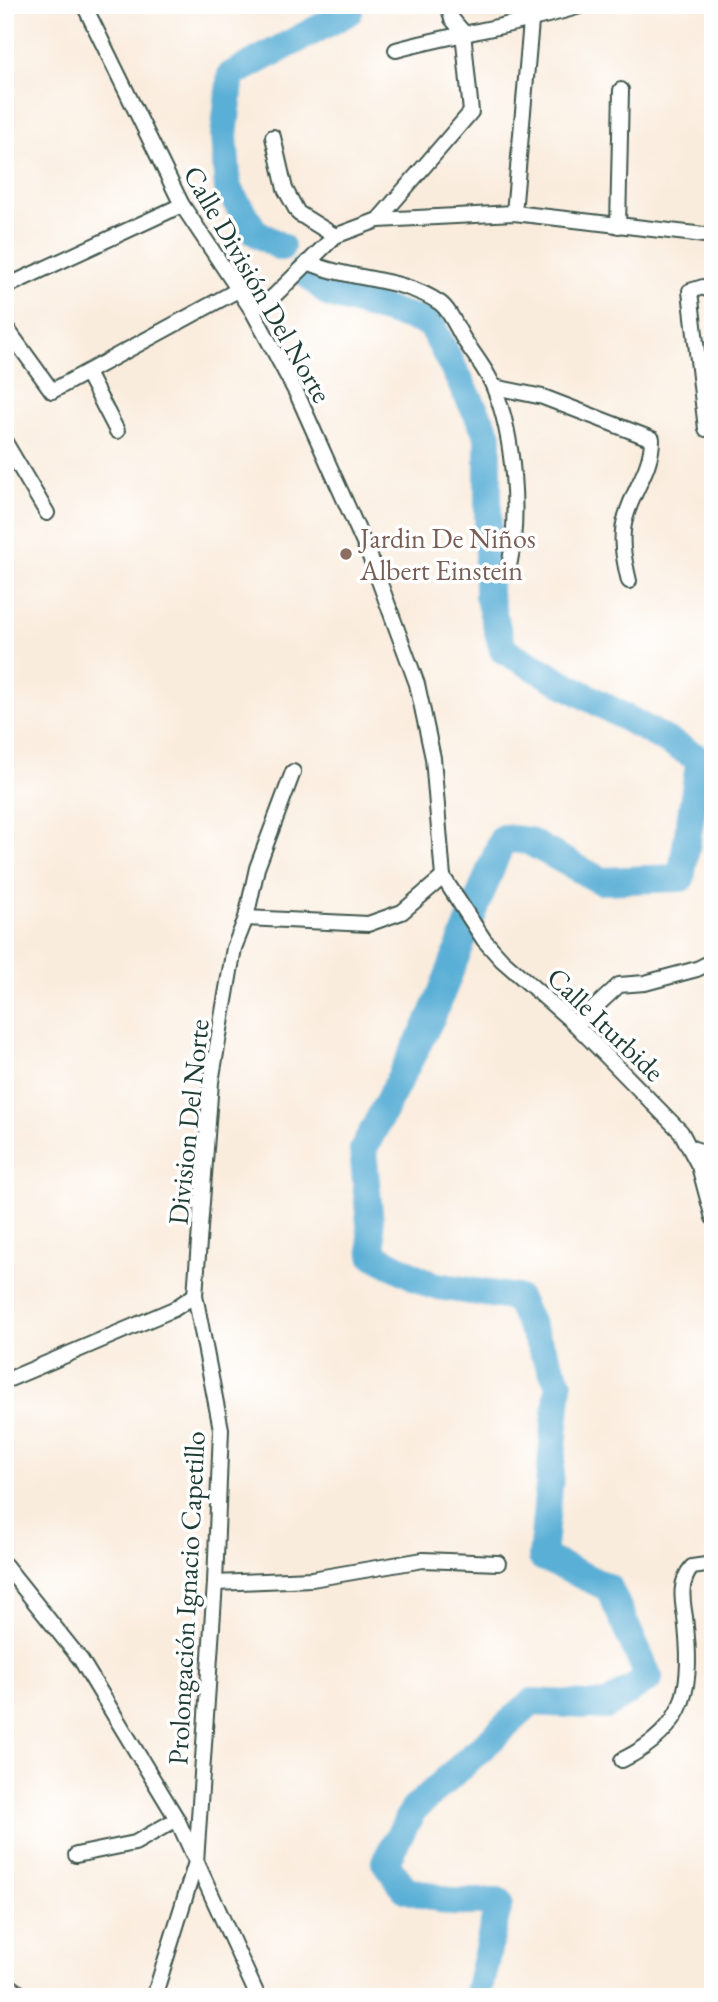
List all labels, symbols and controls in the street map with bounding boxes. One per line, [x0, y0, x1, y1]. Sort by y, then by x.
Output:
street label: Calle División Del Norte [175, 159, 341, 409]
place label: Jardin De Niños Albert Einstein [358, 520, 536, 588]
marker: Jardin De Niños Albert Einstein [338, 546, 354, 562]
street label: Calle Iturbide [540, 959, 672, 1089]
street label: Division Del Norte [159, 1017, 217, 1227]
street label: Prolongación Ignacio Capetillo [159, 1430, 213, 1766]

